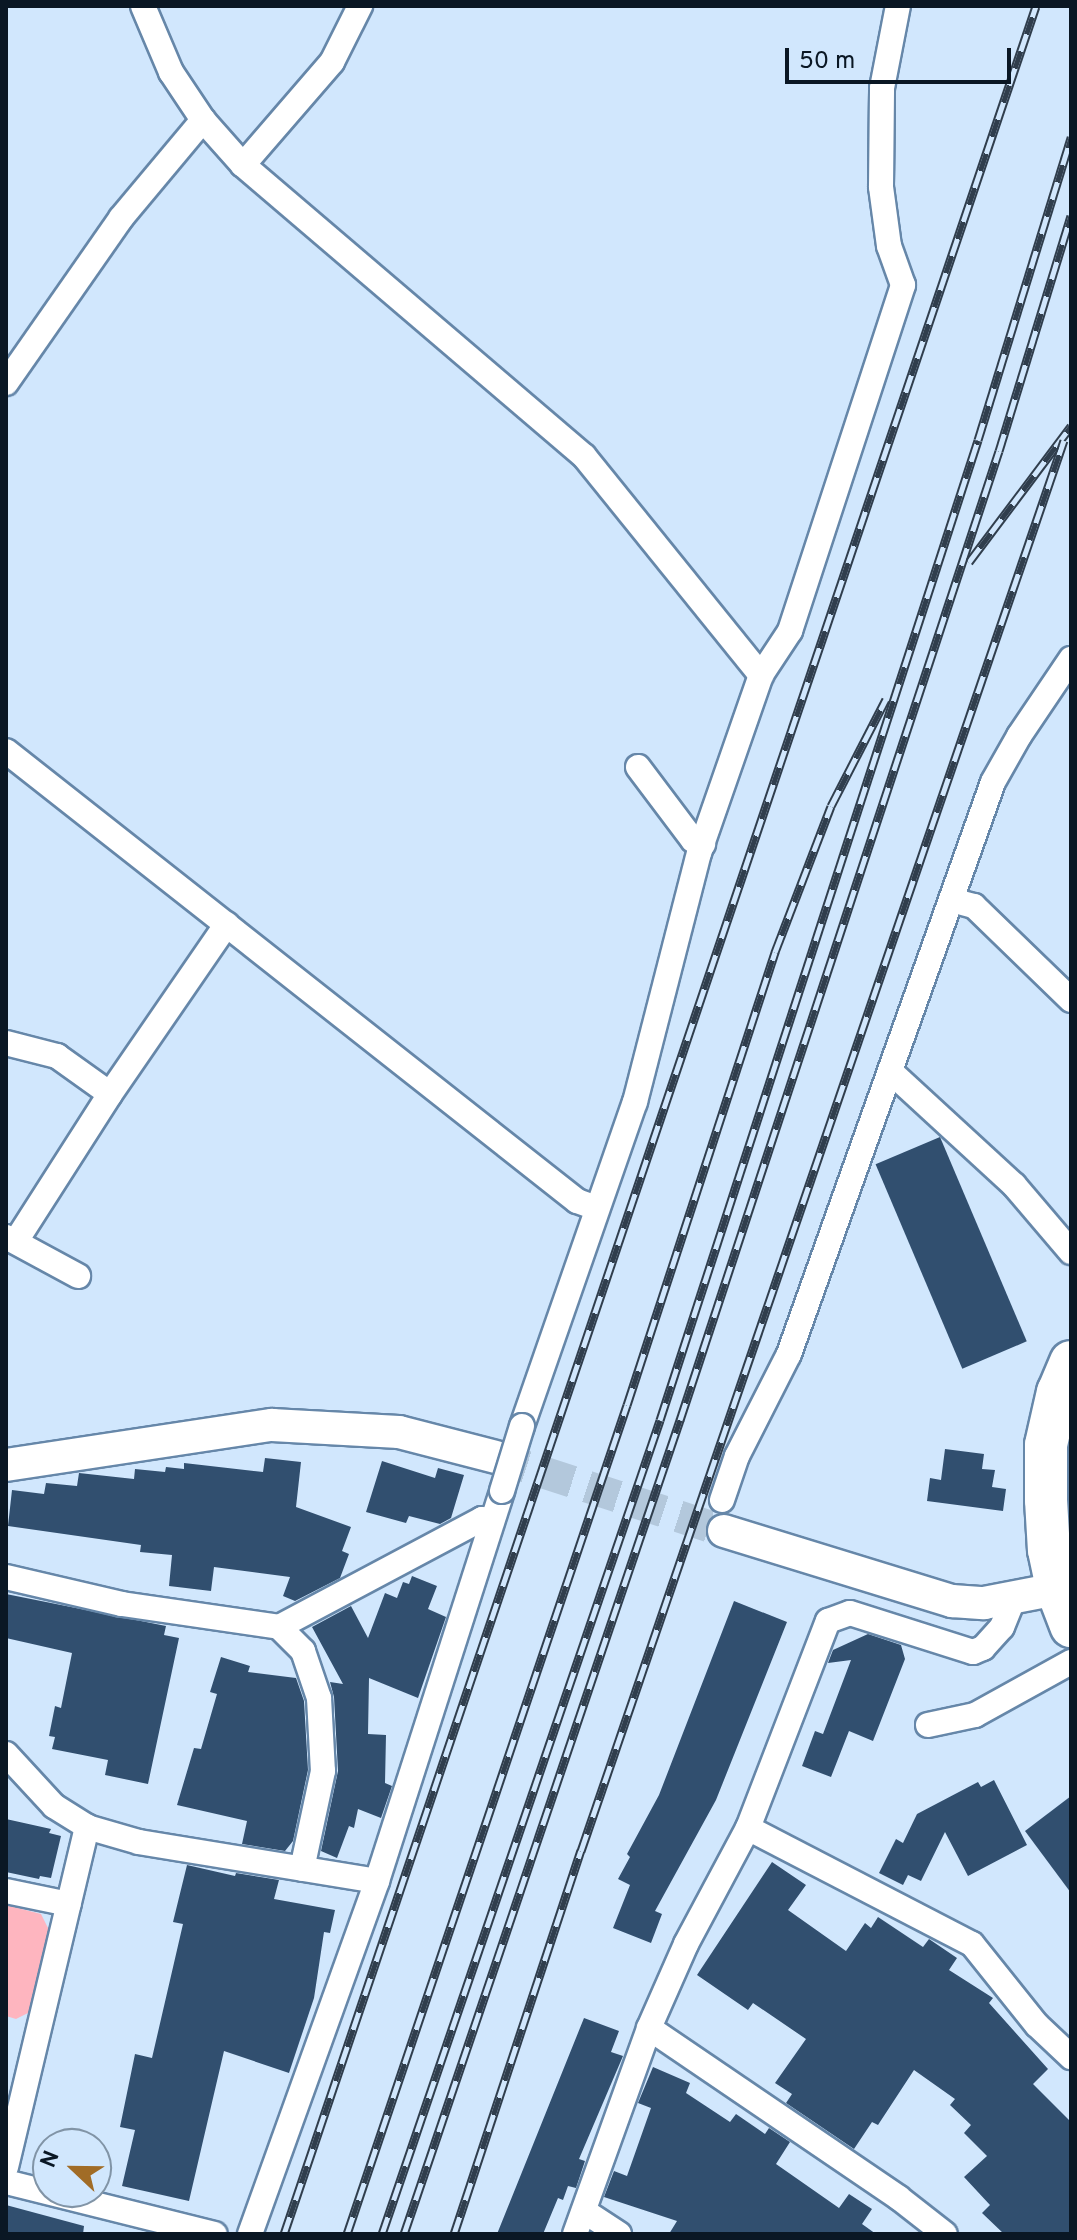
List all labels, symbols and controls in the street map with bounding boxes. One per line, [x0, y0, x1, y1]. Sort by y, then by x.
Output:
scale bar [789, 32, 1015, 82]
text: 50 m [799, 47, 855, 77]
north arrow [32, 2128, 112, 2208]
text: N [36, 2147, 67, 2172]

